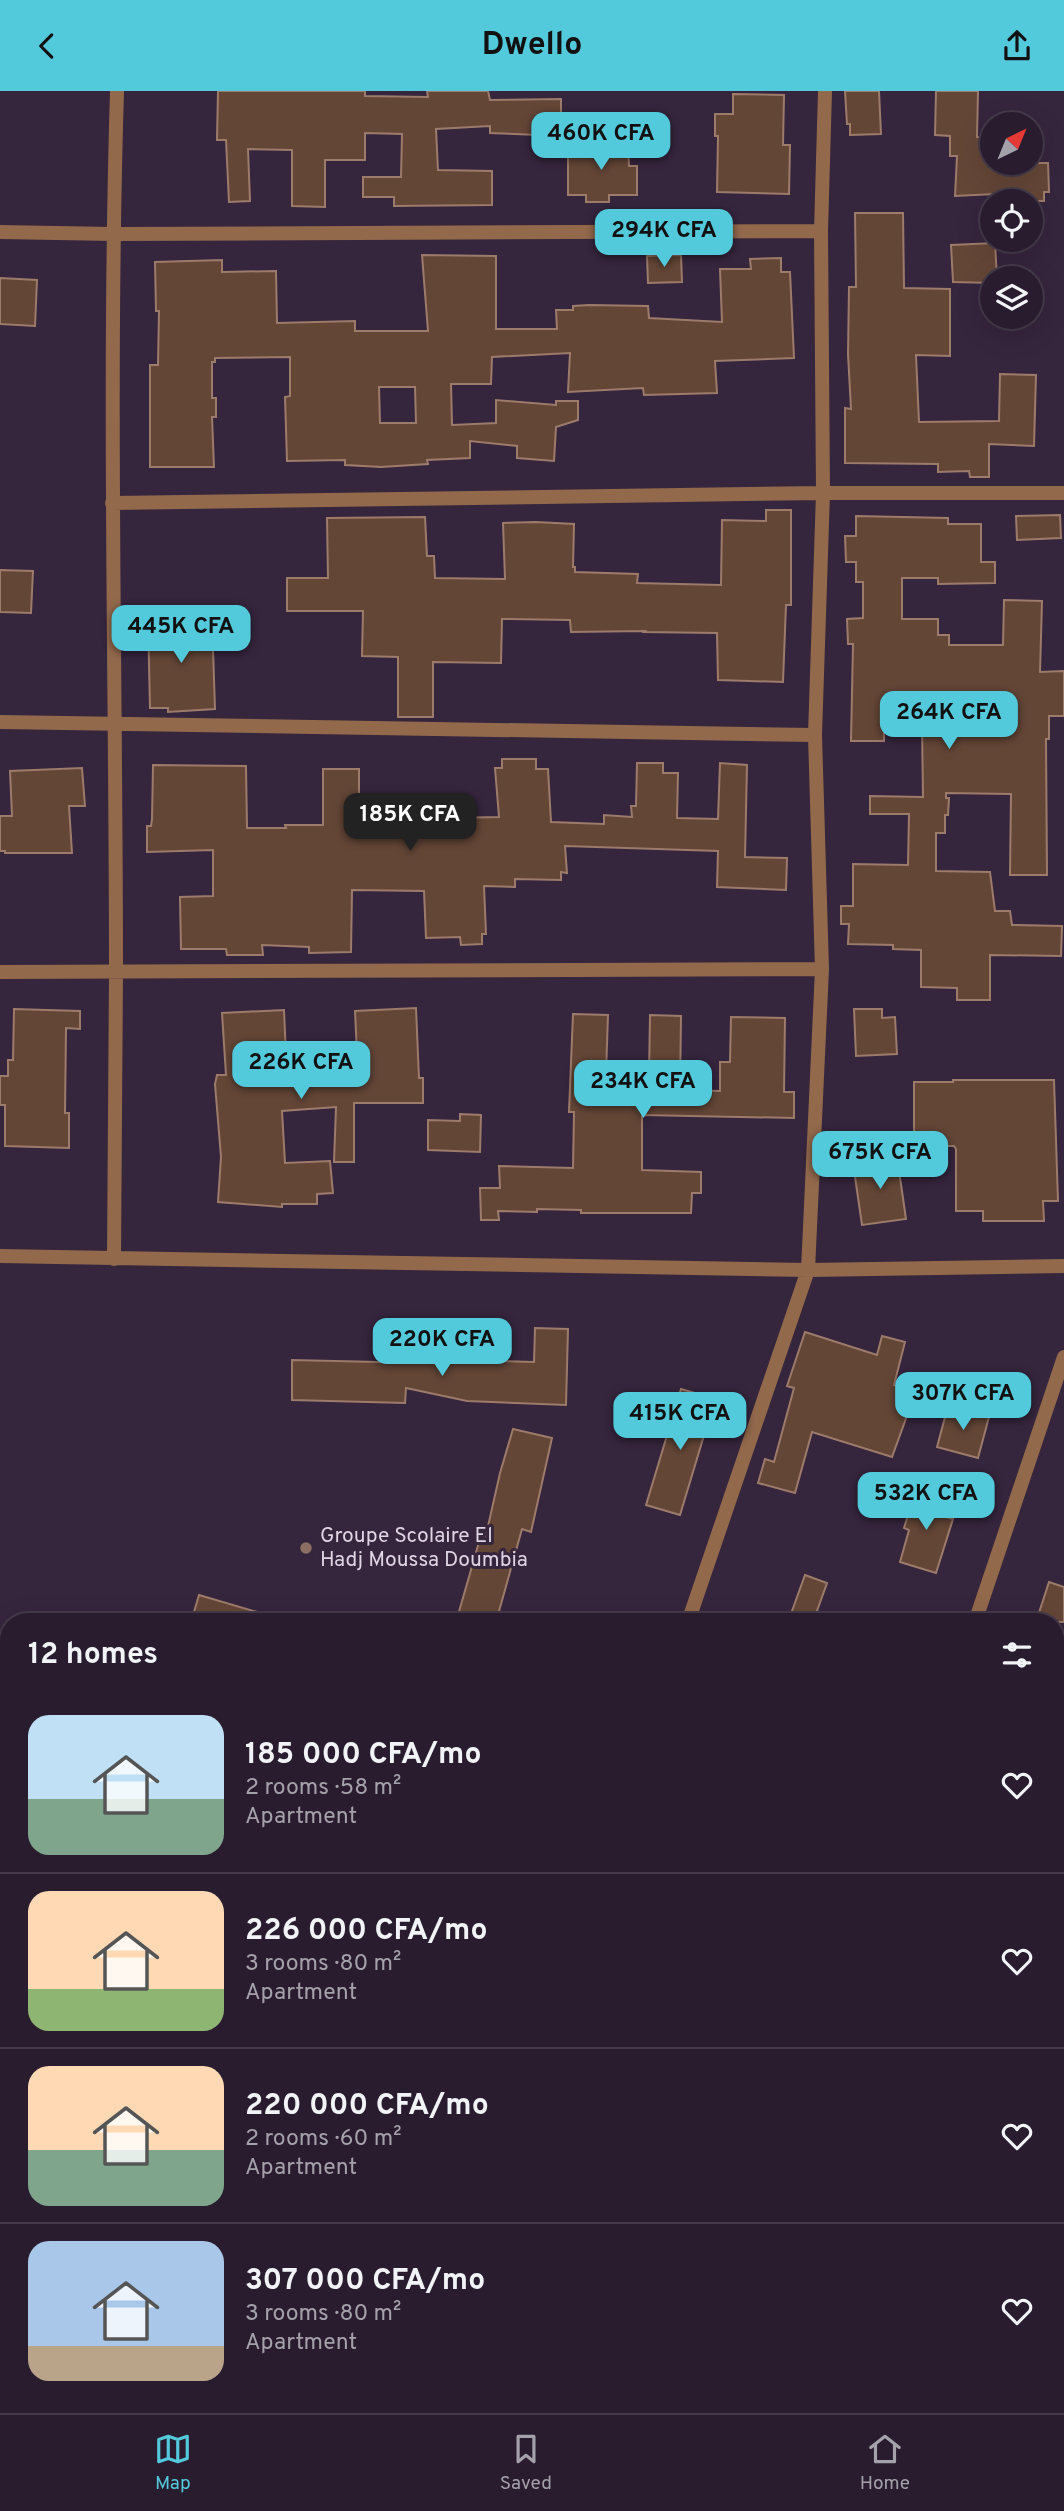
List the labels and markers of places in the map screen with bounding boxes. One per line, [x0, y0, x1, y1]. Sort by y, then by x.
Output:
pin: 460K CFA [529, 113, 673, 172]
pin: 294K CFA [592, 209, 736, 269]
pin: 445K CFA [109, 605, 253, 665]
pin: 264K CFA [877, 691, 1021, 751]
pin: 185K CFA [338, 793, 482, 853]
pin: 226K CFA [229, 1041, 373, 1101]
pin: 234K CFA [571, 1061, 715, 1120]
pin: 675K CFA [808, 1131, 952, 1191]
pin: 220K CFA [370, 1319, 514, 1378]
pin: 307K CFA [891, 1373, 1035, 1432]
pin: 415K CFA [608, 1393, 752, 1452]
pin: 532K CFA [854, 1473, 998, 1532]
place label: Groupe Scolaire El Hadj Moussa Doumbia [320, 1523, 528, 1574]
marker: Groupe Scolaire El Hadj Moussa Doumbia [298, 1540, 314, 1556]

